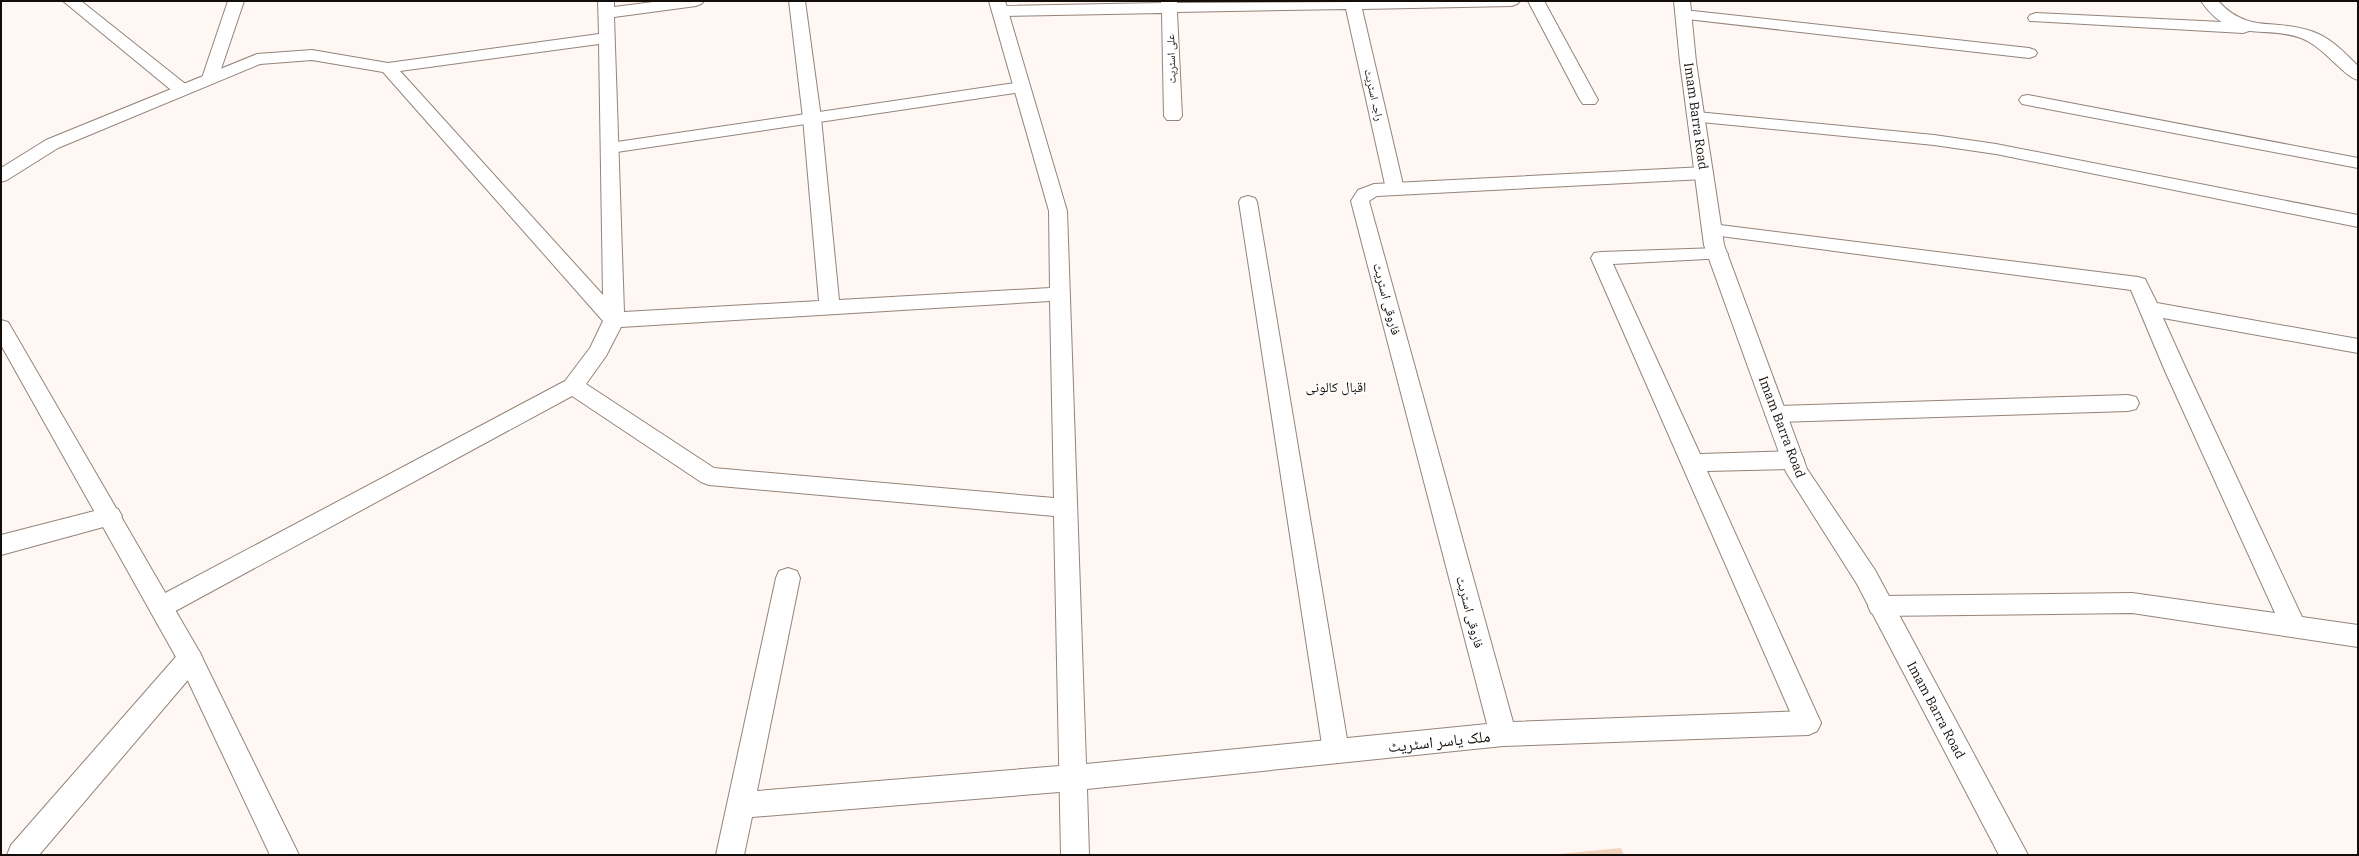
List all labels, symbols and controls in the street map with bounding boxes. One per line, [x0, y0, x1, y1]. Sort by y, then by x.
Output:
street label: علی اسٹریٹ [1163, 34, 1179, 84]
street label: Imam Barra Road [1680, 61, 1712, 171]
street label: راجہ اسٹریٹ [1361, 68, 1387, 122]
street label: فاروقی اسٹریٹ [1369, 261, 1405, 337]
street label: Imam Barra Road [1755, 374, 1809, 480]
district label: اقبال کالونی [1306, 378, 1366, 396]
street label: فاروقی اسٹریٹ [1452, 574, 1488, 650]
street label: Imam Barra Road [1903, 658, 1969, 762]
street label: ملک یاسر اسٹریٹ [1387, 726, 1491, 756]

